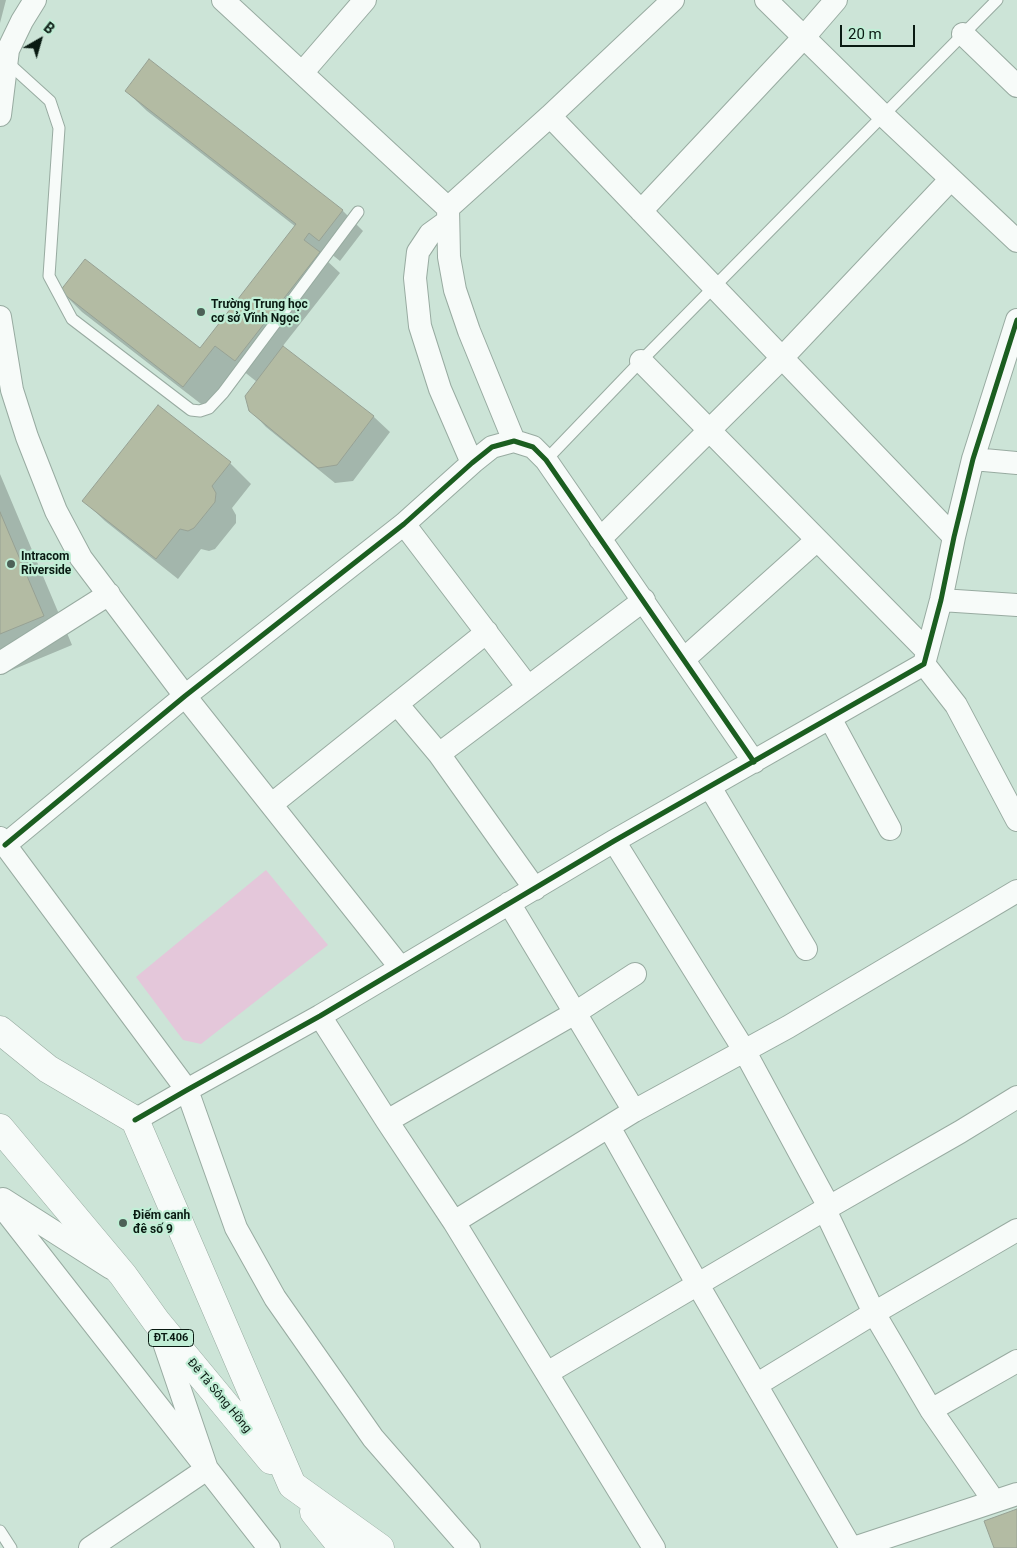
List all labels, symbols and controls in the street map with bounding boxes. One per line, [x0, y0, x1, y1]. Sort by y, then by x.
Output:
north arrow [15, 15, 65, 65]
scale bar [842, 15, 917, 47]
text: B [41, 19, 58, 37]
text: 20 m [848, 25, 882, 43]
place label: Trường Trung học cơ sở Vĩnh Ngọc [211, 298, 308, 326]
marker: Trường Trung học cơ sở Vĩnh Ngọc [195, 306, 207, 318]
place label: Intracom Riverside [21, 550, 71, 578]
marker: Intracom Riverside [5, 558, 17, 570]
place label: Điếm canh đê số 9 [133, 1209, 190, 1237]
marker: Điếm canh đê số 9 [117, 1217, 129, 1229]
road number: ĐT.406 [148, 1330, 194, 1346]
street label: Đê Tả Sông Hồng [184, 1356, 254, 1436]

